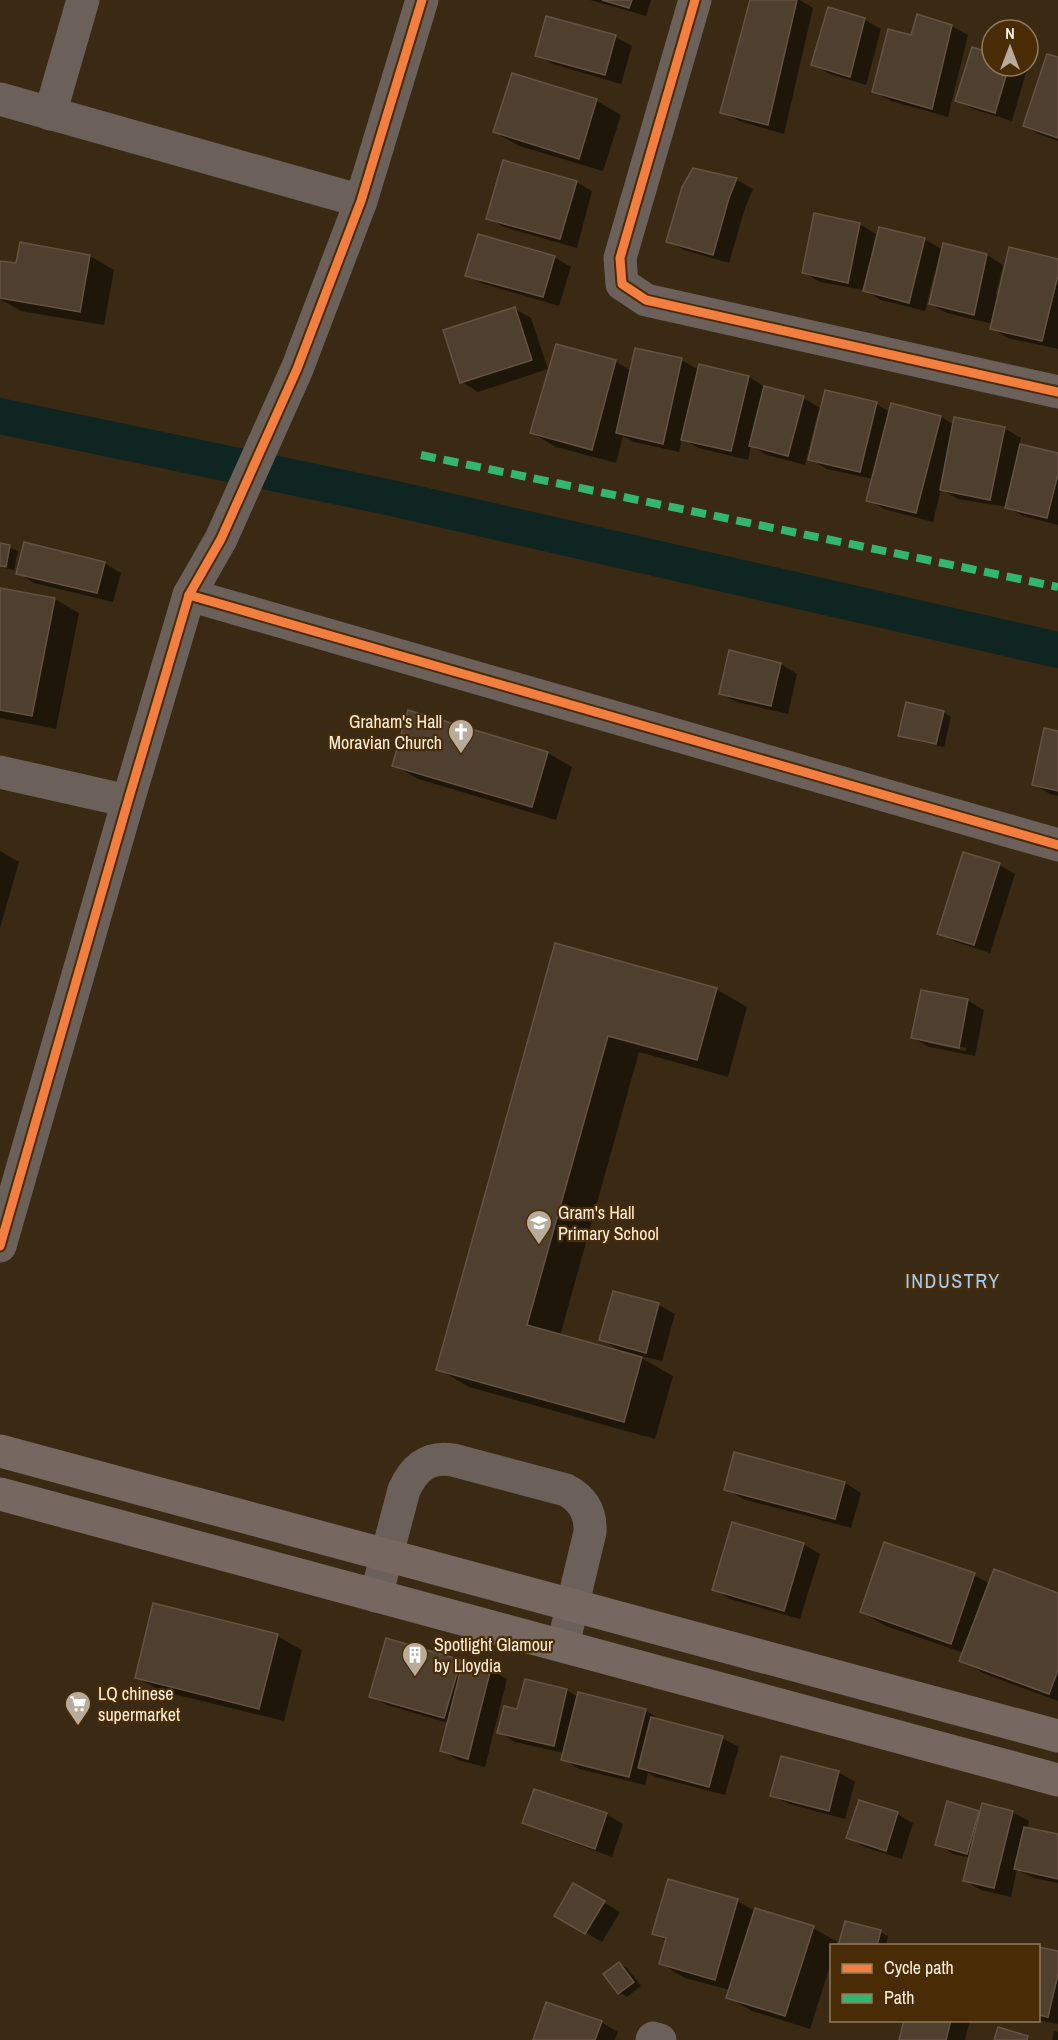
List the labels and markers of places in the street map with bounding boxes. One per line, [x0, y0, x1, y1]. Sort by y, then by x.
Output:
place label: Graham's Hall Moravian Church [329, 709, 442, 755]
church icon: Graham's Hall Moravian Church [446, 717, 476, 755]
place label: Gram's Hall Primary School [558, 1200, 659, 1246]
school or university icon: Gram's Hall Primary School [524, 1208, 554, 1246]
place label: Spotlight Glamour by Lloydia [434, 1632, 553, 1678]
building icon: Spotlight Glamour by Lloydia [400, 1640, 430, 1678]
place label: LQ chinese supermarket [98, 1681, 180, 1727]
supermarket icon: LQ chinese supermarket [63, 1689, 93, 1727]

